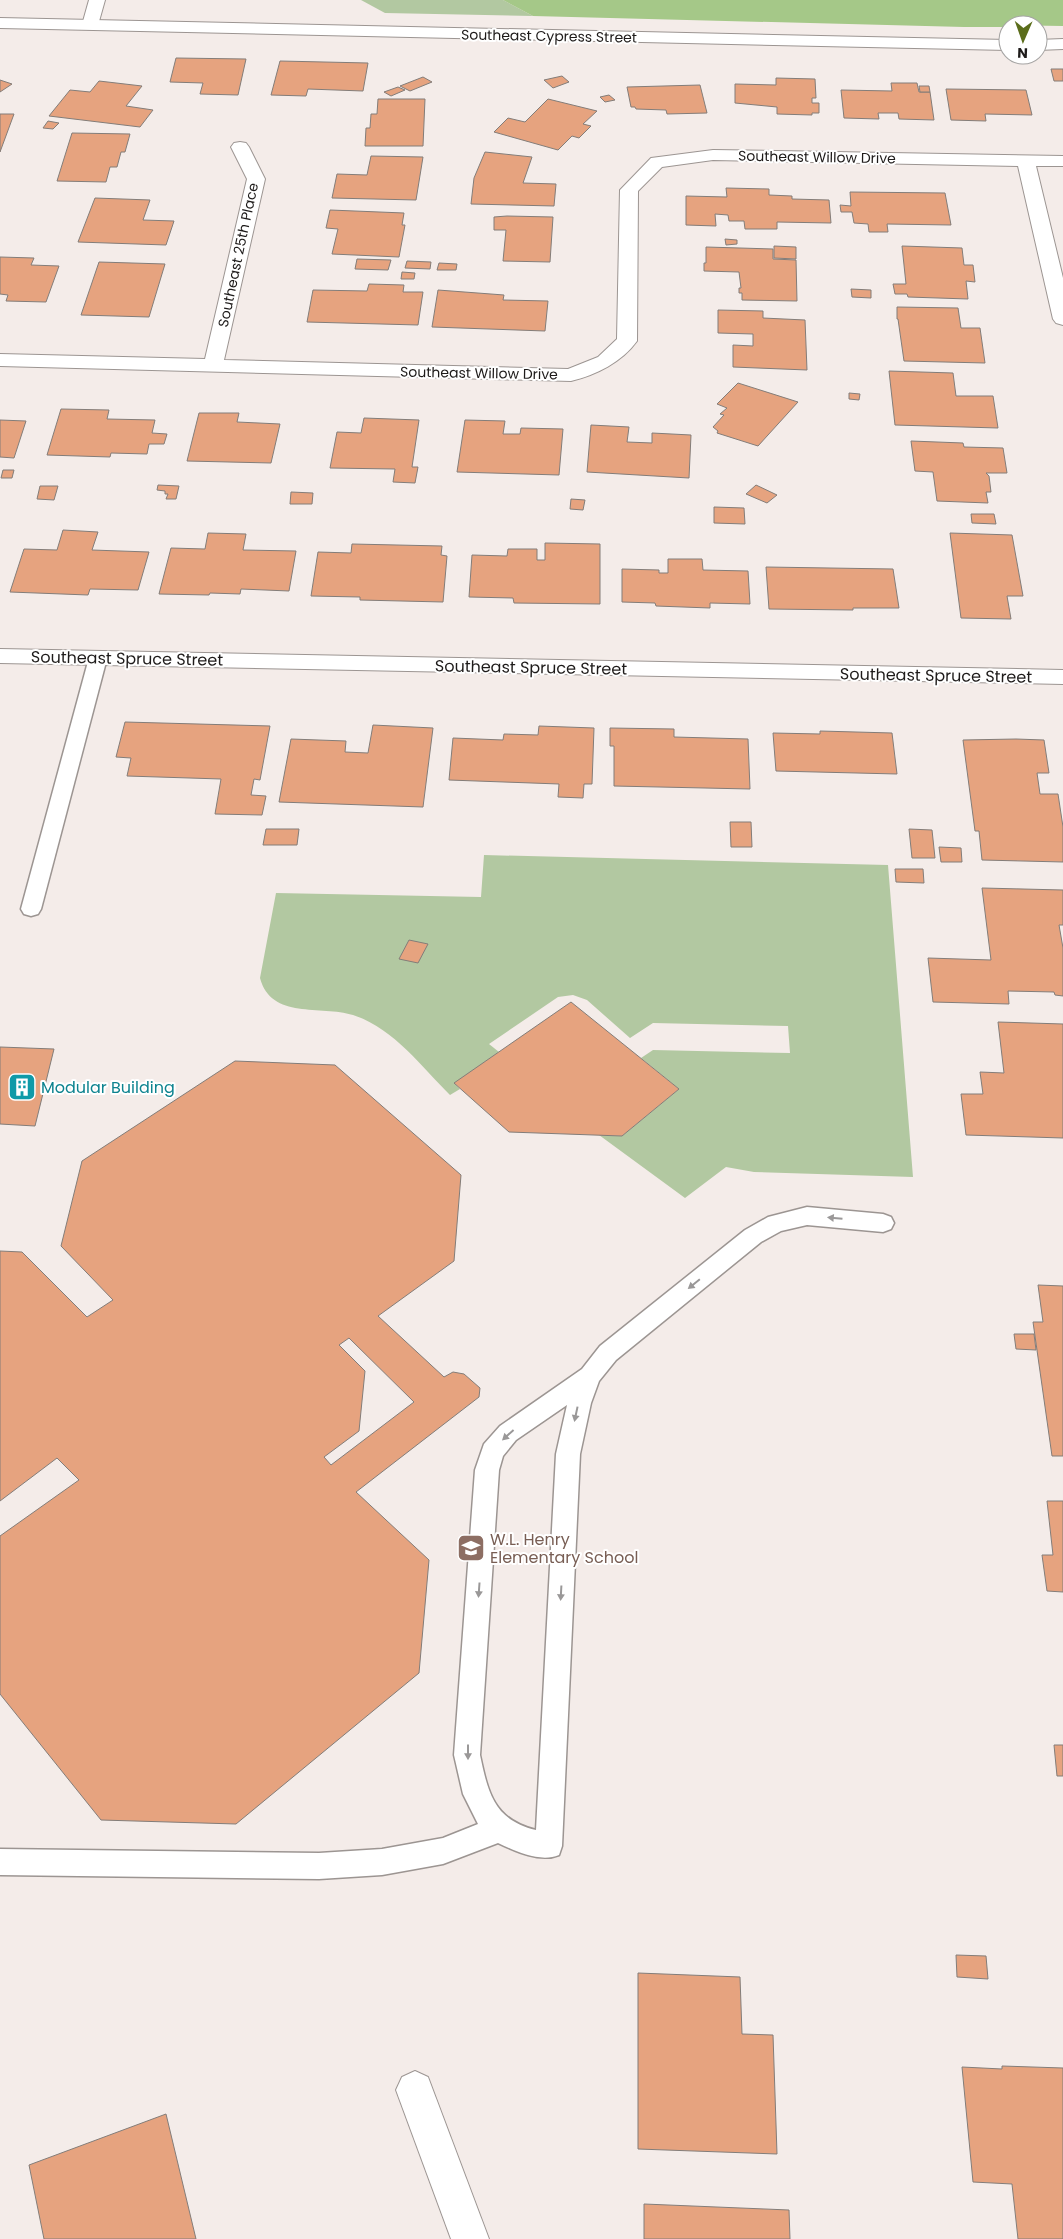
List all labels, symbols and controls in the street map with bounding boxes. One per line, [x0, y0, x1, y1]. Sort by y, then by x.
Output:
north arrow [998, 15, 1048, 65]
street label: Southeast Cypress Street [461, 24, 637, 48]
text: N [1017, 43, 1028, 63]
street label: Southeast Willow Drive [738, 146, 896, 168]
street label: Southeast 25th Place [213, 181, 263, 329]
street label: Southeast Willow Drive [400, 362, 558, 384]
street label: Southeast Spruce Street [31, 645, 223, 672]
street label: Southeast Spruce Street [435, 654, 627, 681]
street label: Southeast Spruce Street [840, 662, 1032, 689]
building icon: Modular Building [7, 1072, 37, 1102]
place label: Modular Building [41, 1076, 175, 1099]
one-way arrow [826, 1214, 842, 1222]
one-way arrow [687, 1279, 700, 1290]
one-way arrow [572, 1407, 580, 1423]
one-way arrow [501, 1429, 514, 1440]
place label: W.L. Henry Elementary School [490, 1528, 638, 1569]
school or university icon: W.L. Henry Elementary School [456, 1533, 486, 1563]
one-way arrow [474, 1582, 482, 1598]
one-way arrow [557, 1586, 565, 1602]
one-way arrow [464, 1744, 472, 1760]

